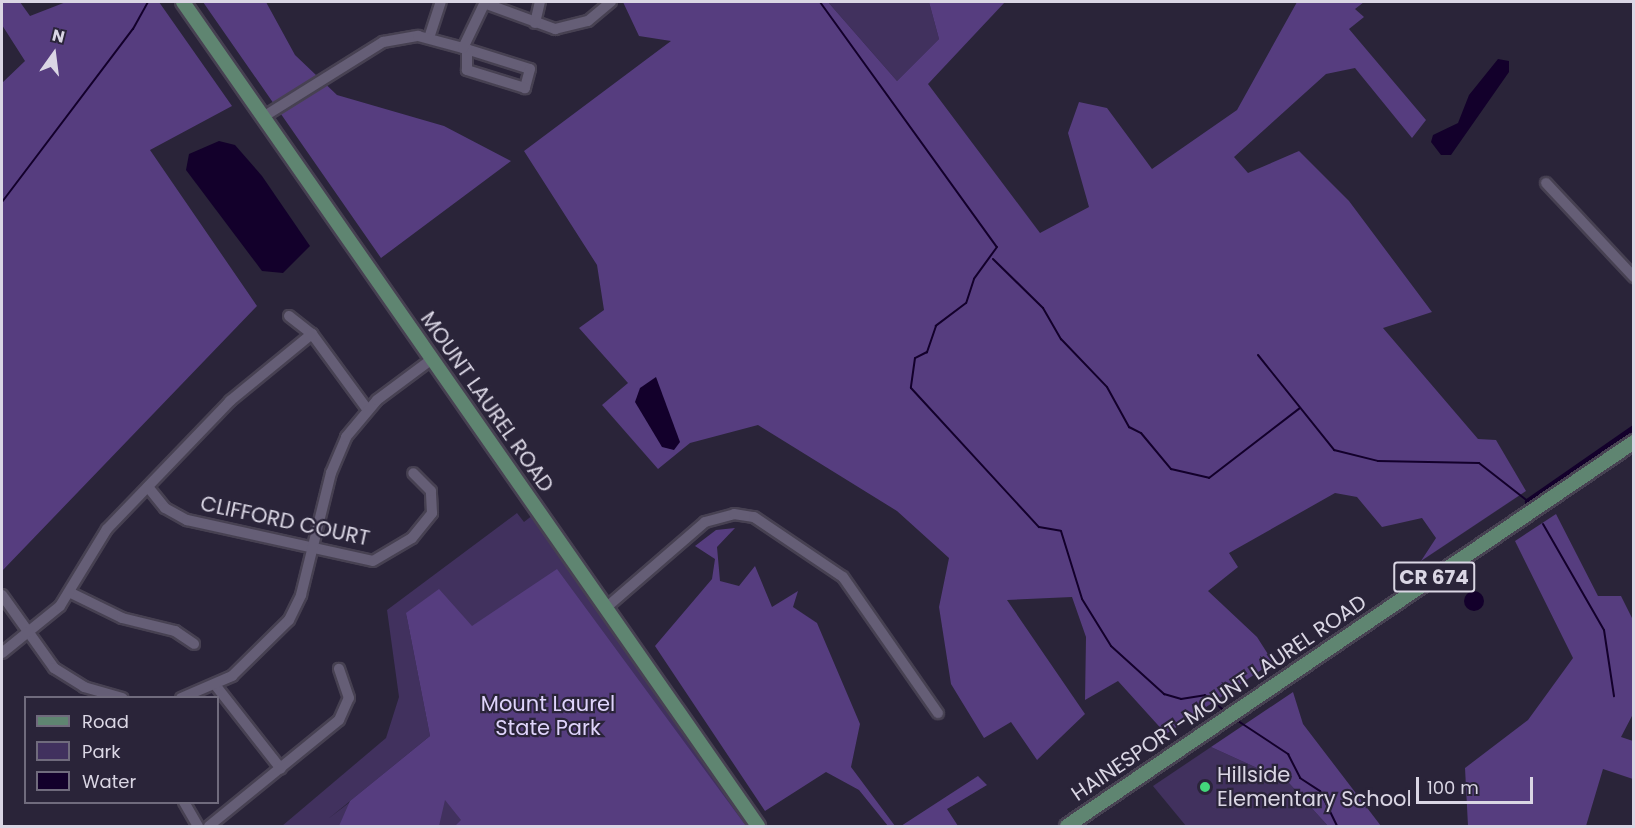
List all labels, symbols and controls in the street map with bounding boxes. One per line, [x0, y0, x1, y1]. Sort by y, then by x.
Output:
text: N [50, 23, 67, 49]
north arrow [24, 24, 84, 84]
street label: MOUNT LAUREL ROAD [415, 307, 559, 497]
street label: CLIFFORD COURT [198, 491, 372, 551]
road number: CR 674 [1392, 560, 1476, 594]
street label: HAINESPORT-MOUNT LAUREL ROAD [1067, 590, 1371, 806]
park label: Mount Laurel State Park [481, 691, 615, 741]
legend [24, 696, 219, 804]
text: Road [82, 709, 129, 734]
text: Park [82, 739, 121, 764]
place label: Hillside Elementary School [1217, 762, 1412, 812]
scale bar [1419, 765, 1536, 803]
text: Water [82, 769, 136, 794]
text: 100 m [1427, 775, 1479, 800]
marker: Hillside Elementary School [1198, 780, 1212, 794]

